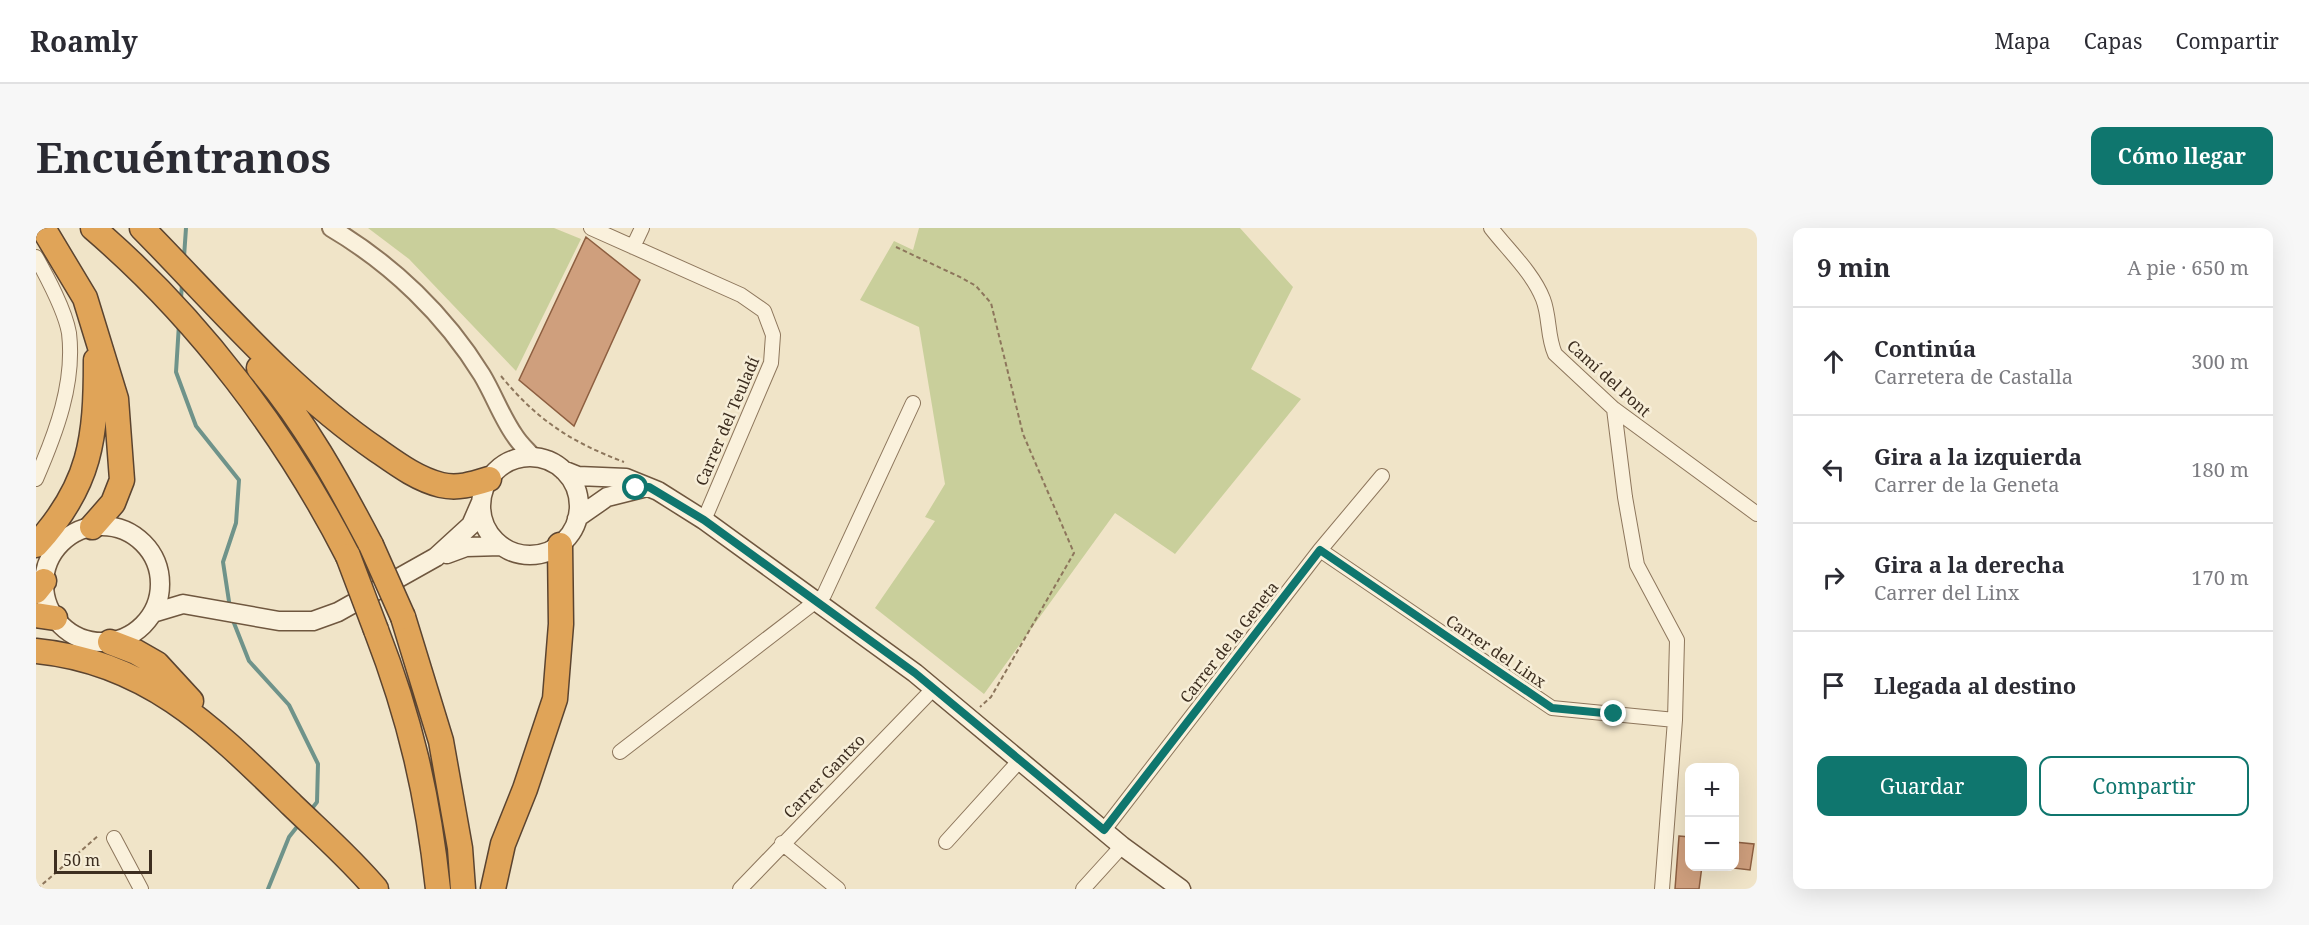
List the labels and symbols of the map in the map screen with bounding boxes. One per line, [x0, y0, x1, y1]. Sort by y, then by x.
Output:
street label: Camí del Pont [1562, 334, 1656, 422]
street label: Carrer del Teuladí [690, 353, 764, 489]
route start [622, 474, 648, 500]
street label: Carrer de la Geneta [1175, 577, 1283, 707]
street label: Carrer del Linx [1442, 609, 1551, 693]
route end [1600, 700, 1626, 726]
street label: Carrer Gantxo [778, 729, 870, 823]
scale bar [54, 847, 152, 874]

